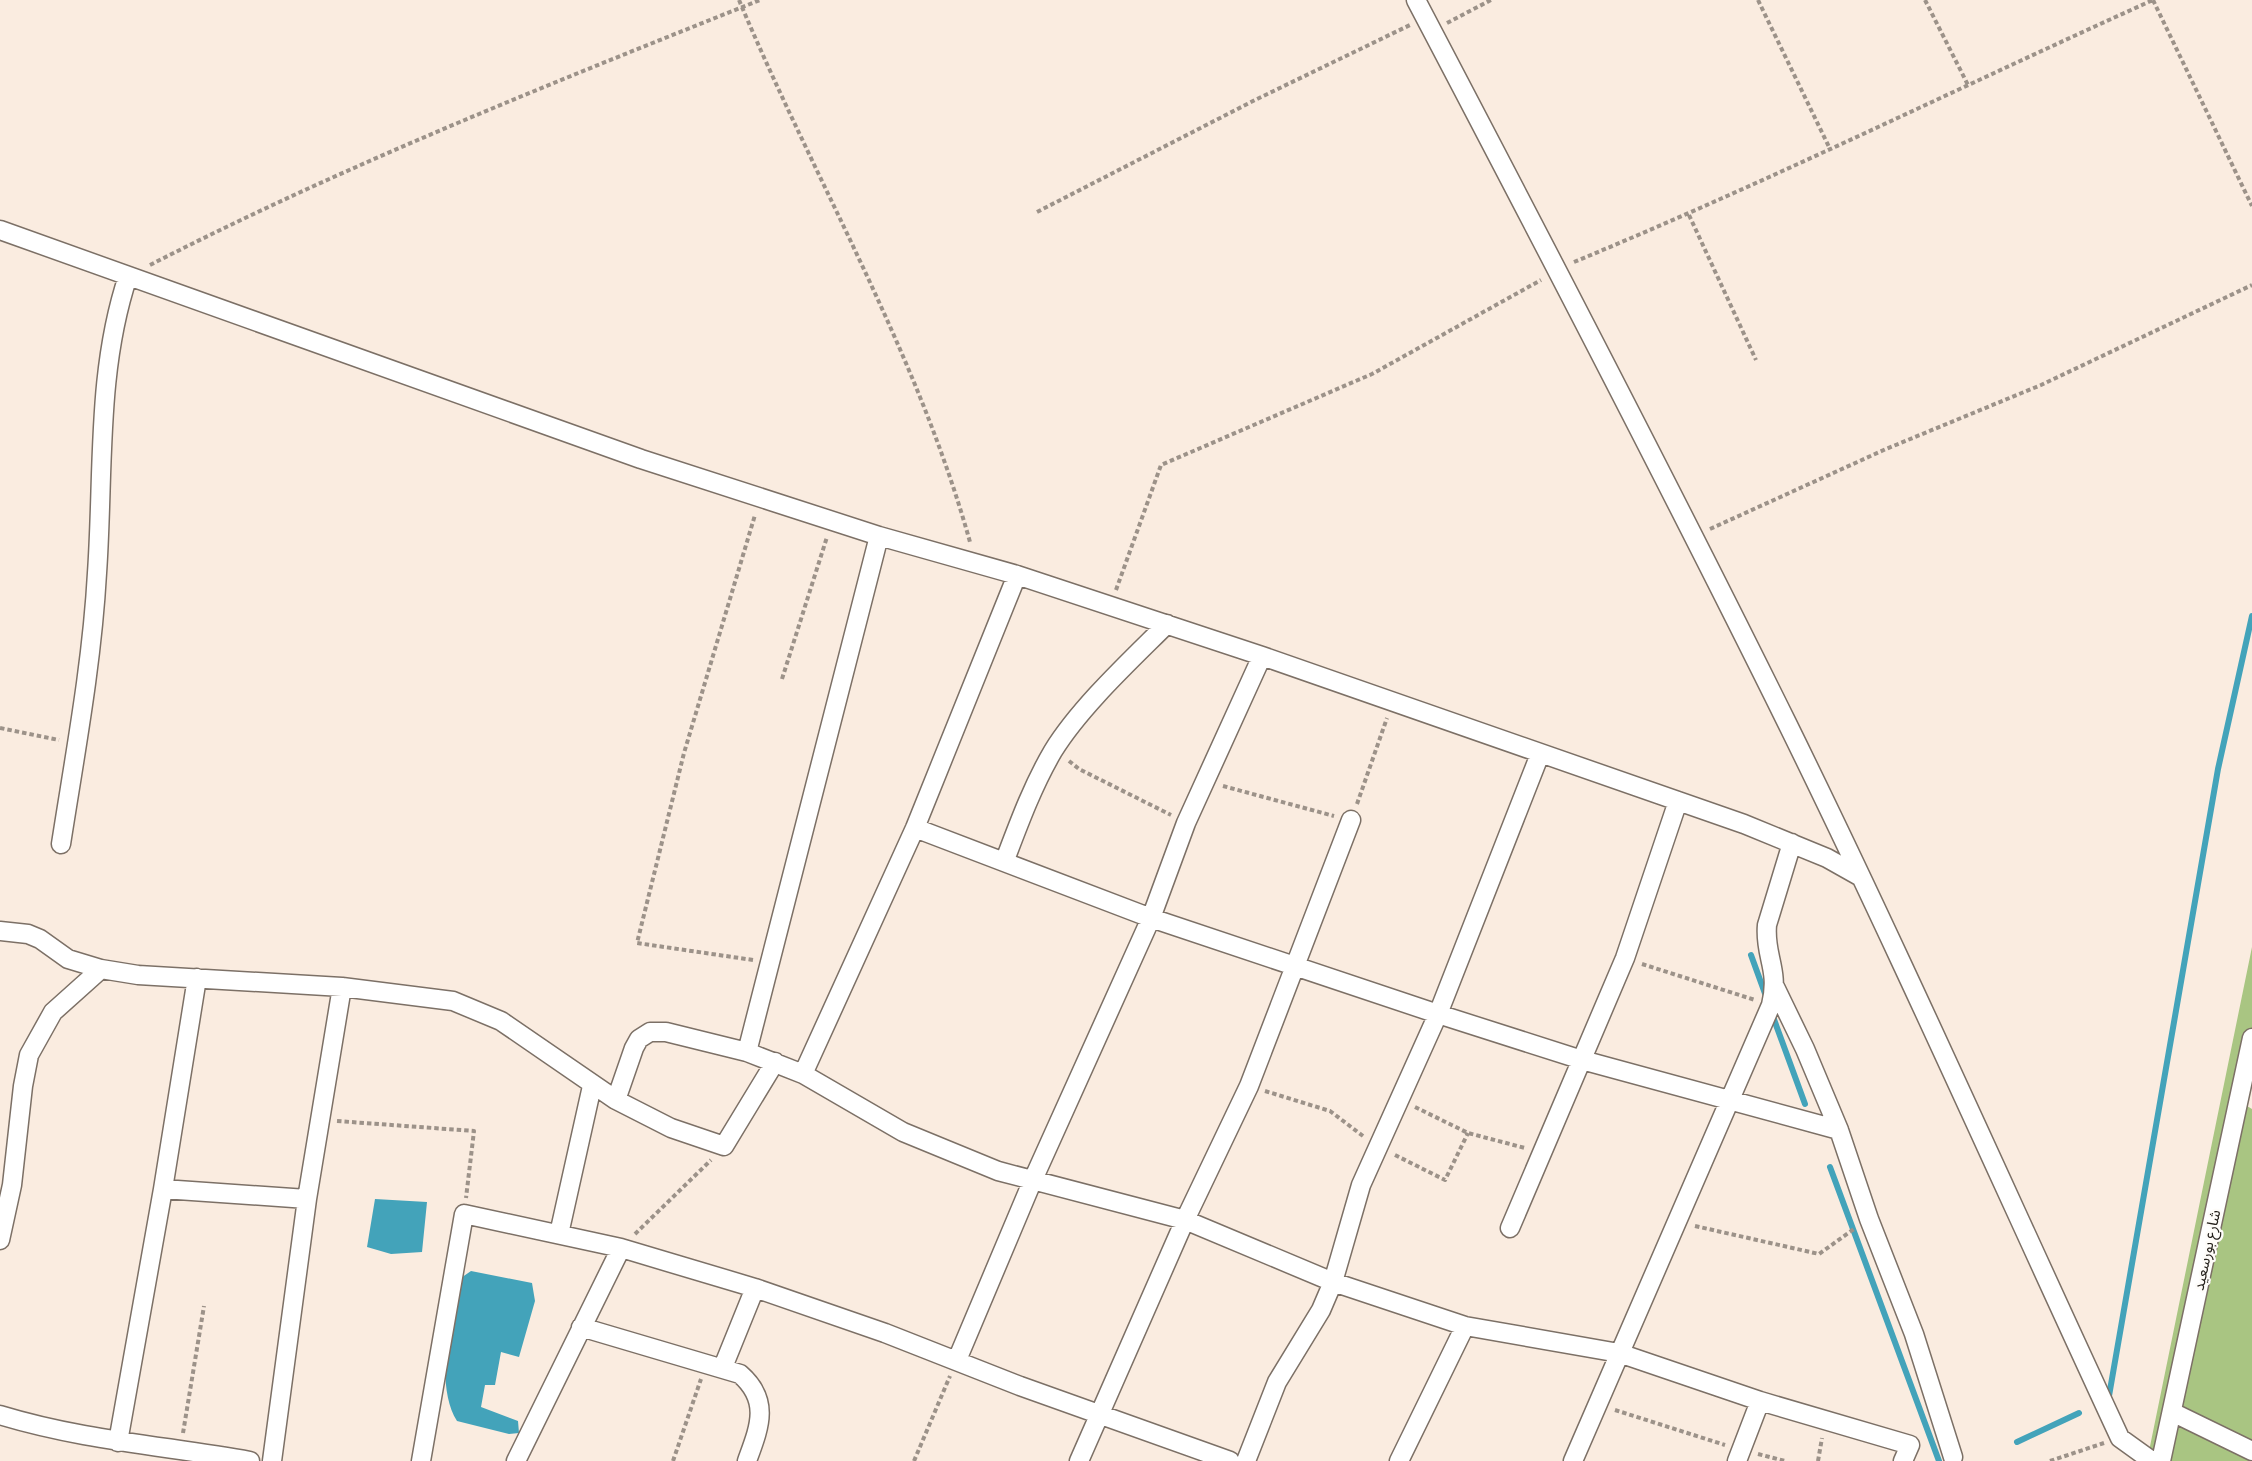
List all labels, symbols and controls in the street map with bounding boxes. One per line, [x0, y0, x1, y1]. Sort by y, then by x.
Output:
street label: شارع بورسعيد [2188, 1207, 2227, 1293]

